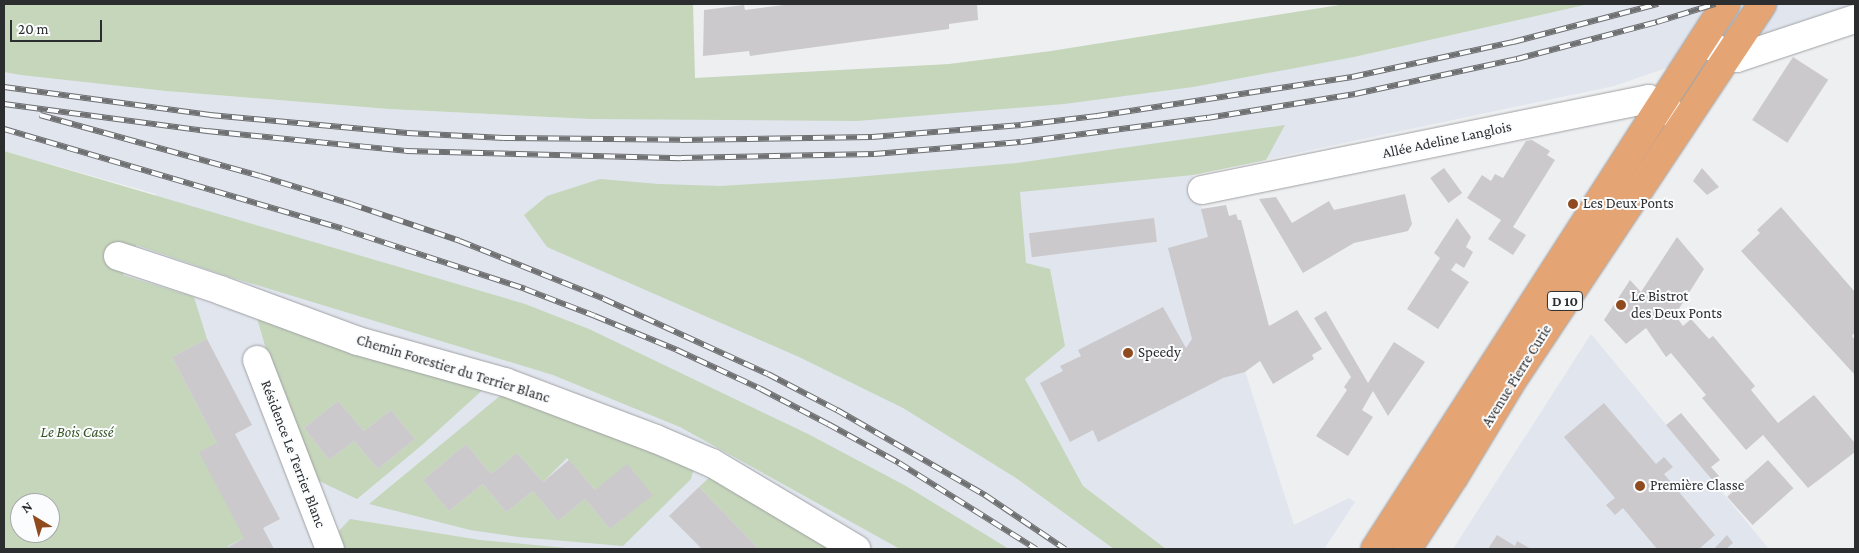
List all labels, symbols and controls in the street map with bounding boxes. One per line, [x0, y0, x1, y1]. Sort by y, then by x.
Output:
scale bar [12, 10, 105, 42]
text: 20 m [18, 21, 49, 37]
street label: Allée Adeline Langlois [1381, 118, 1513, 162]
place label: Les Deux Ponts [1583, 195, 1674, 213]
marker: Les Deux Ponts [1567, 198, 1579, 210]
place label: Le Bistrot des Deux Ponts [1631, 287, 1722, 322]
road number: D 10 [1546, 290, 1584, 312]
marker: Le Bistrot des Deux Ponts [1615, 299, 1627, 311]
street label: Avenue Pierre Curie [1478, 321, 1556, 431]
street label: Chemin Forestier du Terrier Blanc [354, 331, 552, 407]
place label: Speedy [1138, 344, 1181, 362]
marker: Speedy [1122, 347, 1134, 359]
street label: Résidence Le Terrier Blanc [257, 378, 329, 530]
park label: Le Bois Cassé [41, 424, 113, 442]
place label: Première Classe [1650, 477, 1744, 495]
marker: Première Classe [1634, 480, 1646, 492]
north arrow [10, 493, 60, 543]
text: N [18, 498, 35, 516]

